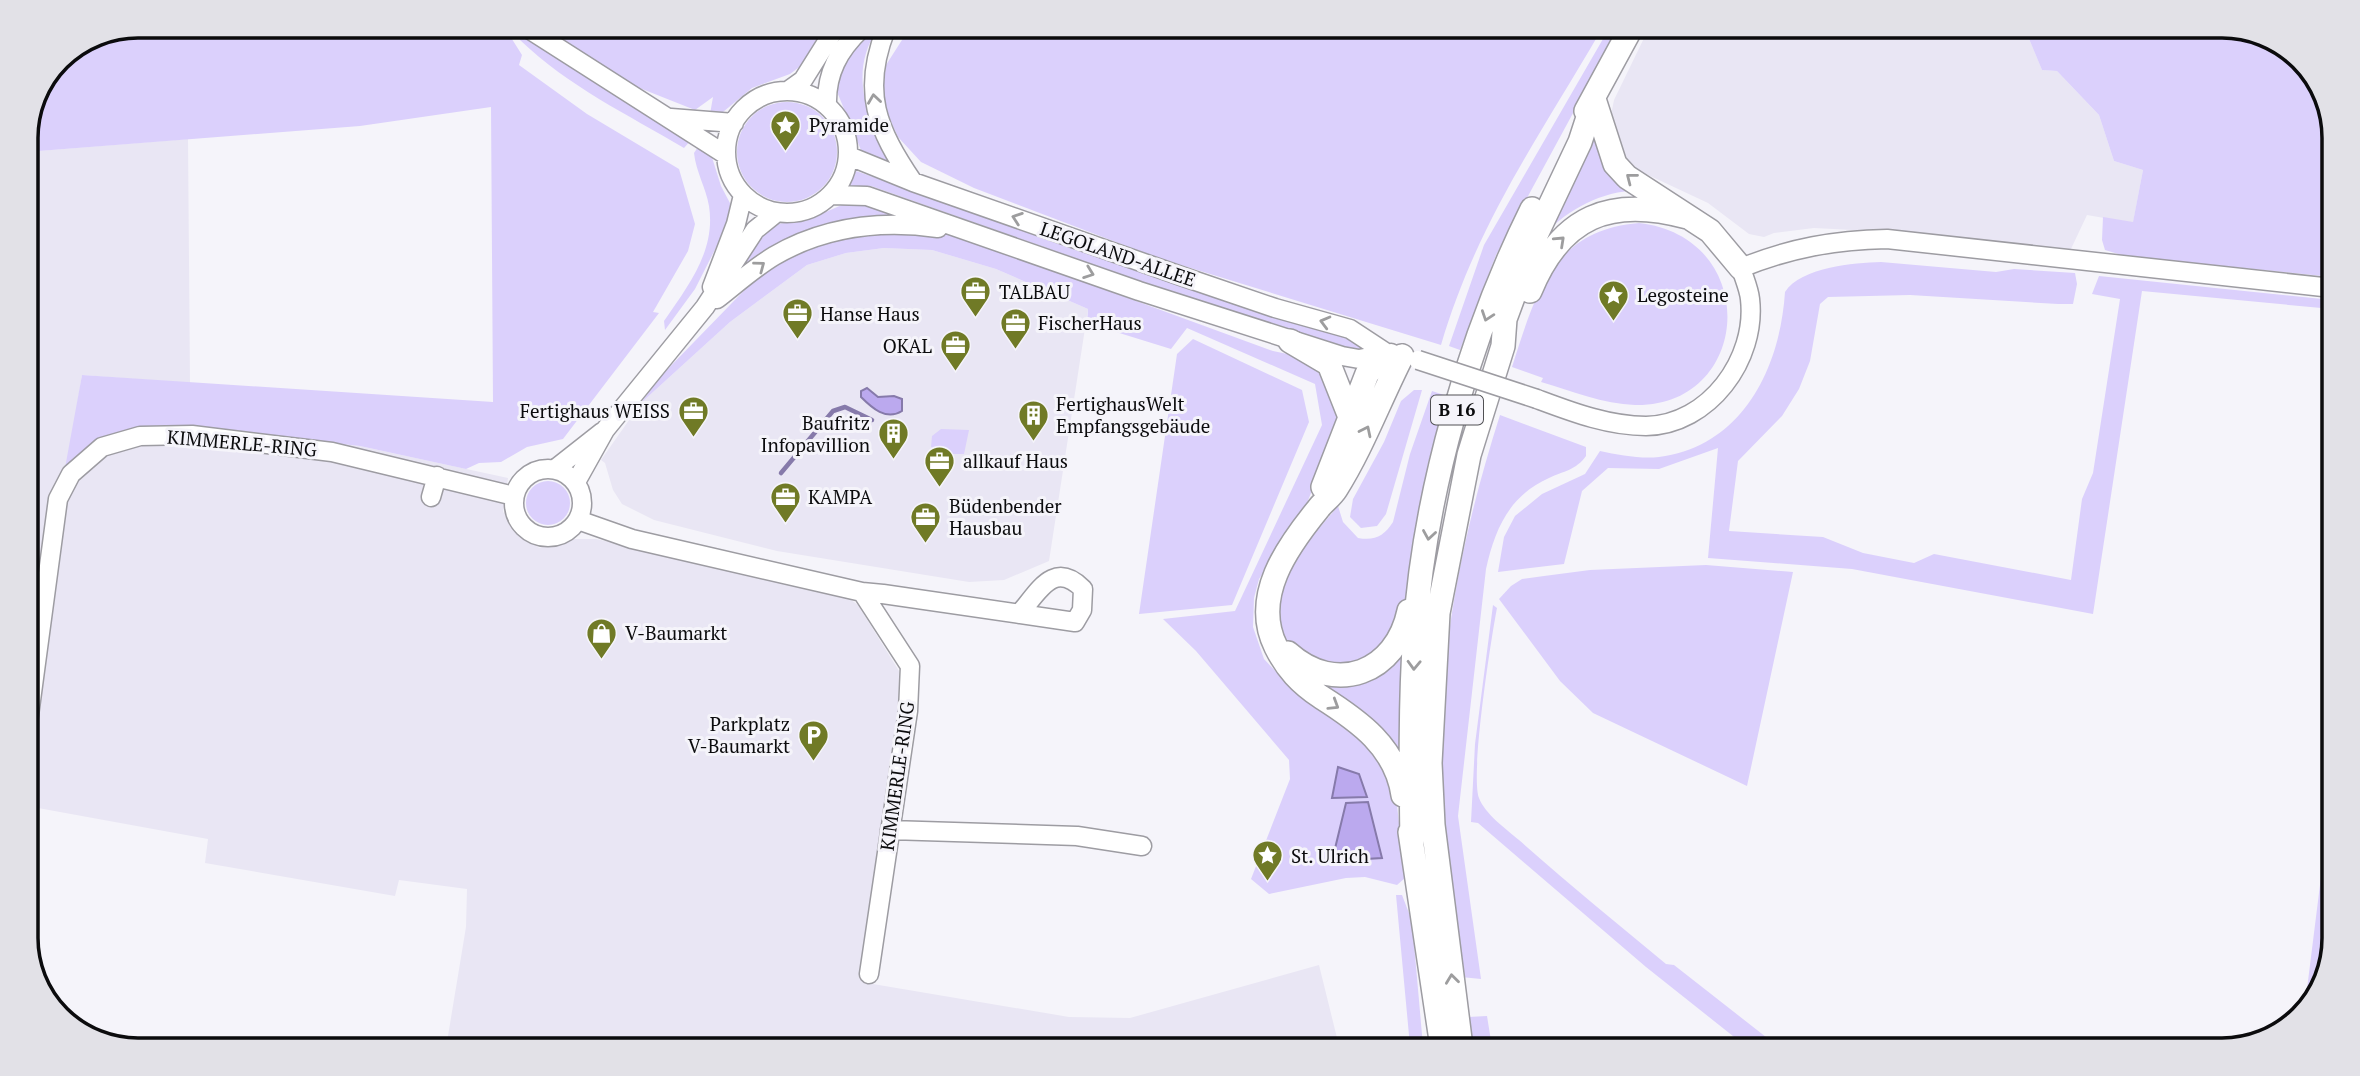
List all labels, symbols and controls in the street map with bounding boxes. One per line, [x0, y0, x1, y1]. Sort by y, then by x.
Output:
one-way arrow [866, 93, 881, 105]
place icon: Pyramide [769, 108, 803, 152]
place label: Pyramide [809, 112, 889, 137]
one-way arrow [1626, 173, 1638, 186]
one-way arrow [1011, 212, 1023, 226]
street label: LEGOLAND-ALLEE [1037, 215, 1199, 292]
one-way arrow [1552, 237, 1565, 250]
one-way arrow [752, 262, 765, 274]
one-way arrow [1082, 265, 1094, 279]
office icon: TALBAU [959, 275, 993, 319]
place icon: Legosteine [1597, 278, 1631, 322]
place label: TALBAU [999, 279, 1070, 304]
place label: Legosteine [1637, 282, 1729, 307]
office icon: Hanse Haus [780, 297, 814, 341]
place label: Hanse Haus [820, 301, 920, 326]
office icon: FischerHaus [998, 306, 1032, 350]
one-way arrow [1481, 309, 1495, 321]
place label: FischerHaus [1038, 310, 1142, 335]
one-way arrow [1319, 316, 1331, 330]
office icon: OKAL [938, 329, 972, 373]
place label: OKAL [883, 333, 933, 358]
place label: FertighausWelt Empfangsgebäude [1056, 391, 1210, 438]
office icon: Fertighaus WEISS [676, 394, 710, 438]
road number: B 16 [1431, 396, 1483, 424]
place label: Fertighaus WEISS [520, 398, 670, 423]
building icon: FertighausWelt Empfangsgebäude [1016, 398, 1050, 442]
place label: Baufritz Infopavillion [761, 410, 870, 457]
building icon: Baufritz Infopavillion [876, 417, 910, 461]
street label: KIMMERLE-RING [166, 423, 318, 462]
one-way arrow [1357, 426, 1371, 438]
office icon: allkauf Haus [923, 444, 957, 488]
place label: allkauf Haus [963, 448, 1068, 473]
office icon: KAMPA [768, 480, 802, 524]
place label: KAMPA [808, 484, 872, 509]
place label: Büdenbender Hausbau [949, 493, 1062, 540]
office icon: Büdenbender Hausbau [909, 500, 943, 544]
one-way arrow [1422, 529, 1437, 541]
shop icon: V-Baumarkt [585, 616, 619, 660]
place label: V-Baumarkt [625, 620, 727, 645]
one-way arrow [1406, 660, 1421, 671]
one-way arrow [1327, 697, 1340, 710]
street label: KIMMERLE-RING [874, 700, 919, 852]
place label: Parkplatz V-Baumarkt [688, 711, 790, 758]
parking icon: Parkplatz V-Baumarkt [796, 718, 830, 762]
place icon: St. Ulrich [1251, 839, 1285, 883]
place label: St. Ulrich [1291, 843, 1369, 868]
one-way arrow [1444, 973, 1459, 985]

